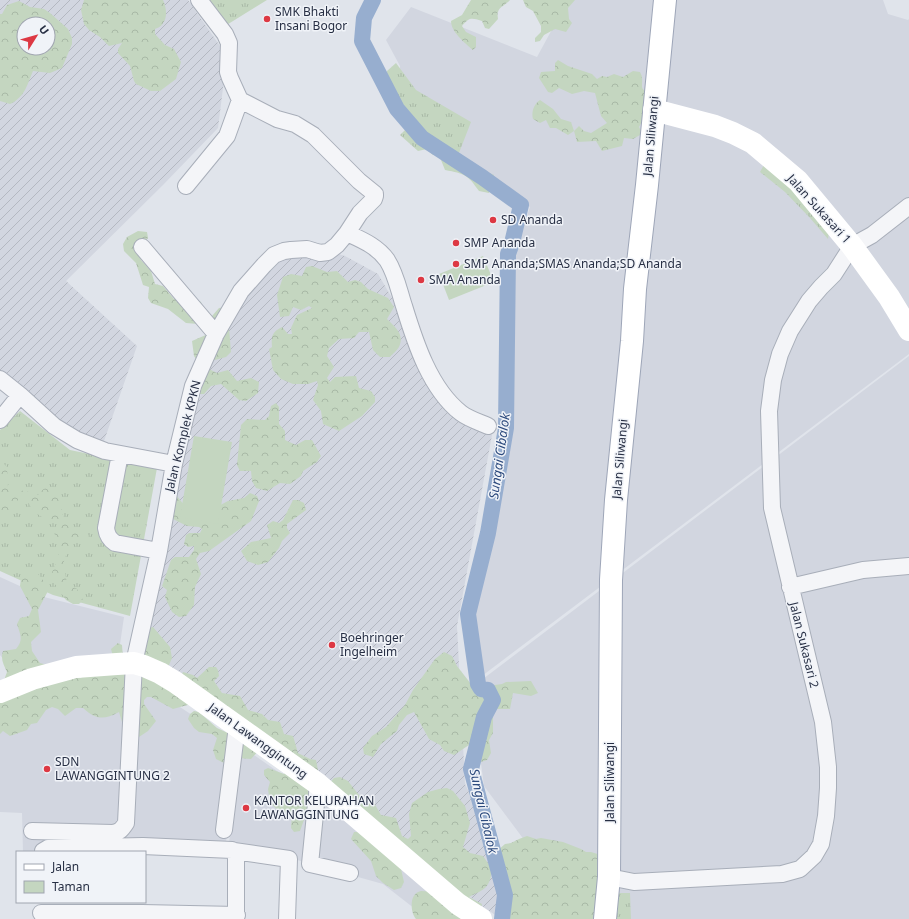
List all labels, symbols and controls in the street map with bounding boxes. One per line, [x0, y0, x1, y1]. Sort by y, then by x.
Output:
place label: SMK Bhakti Insani Bogor [275, 3, 347, 34]
marker: SMK Bhakti Insani Bogor [262, 14, 272, 24]
north arrow [16, 16, 56, 56]
text: U [36, 22, 53, 38]
street label: Jalan Siliwangi [638, 95, 662, 178]
street label: Jalan Sukasari 1 [783, 170, 855, 247]
place label: SD Ananda [501, 211, 563, 228]
marker: SD Ananda [488, 215, 498, 225]
place label: SMP Ananda [464, 234, 535, 251]
marker: SMP Ananda [451, 238, 461, 248]
place label: SMP Ananda;SMAS Ananda;SD Ananda [464, 255, 682, 272]
marker: SMP Ananda;SMAS Ananda;SD Ananda [451, 259, 461, 269]
place label: SMA Ananda [429, 271, 501, 288]
marker: SMA Ananda [416, 275, 426, 285]
street label: Jalan Komplek KPKN [160, 378, 205, 494]
water label: Sungai Cibalok [484, 411, 514, 500]
street label: Jalan Siliwangi [607, 418, 631, 501]
street label: Jalan Sukasari 2 [785, 599, 823, 690]
place label: Boehringer Ingelheim [340, 629, 404, 660]
marker: Boehringer Ingelheim [327, 640, 337, 650]
street label: Jalan Lawanggintung [204, 698, 311, 782]
street label: Jalan Siliwangi [601, 742, 618, 823]
place label: SDN LAWANGGINTUNG 2 [55, 753, 170, 784]
marker: SDN LAWANGGINTUNG 2 [42, 764, 52, 774]
water label: Sungai Cibalok [466, 767, 503, 856]
place label: KANTOR KELURAHAN LAWANGGINTUNG [254, 792, 374, 823]
marker: KANTOR KELURAHAN LAWANGGINTUNG [241, 803, 251, 813]
legend [16, 851, 146, 903]
text: Jalan [51, 858, 79, 875]
text: Taman [52, 878, 90, 895]

